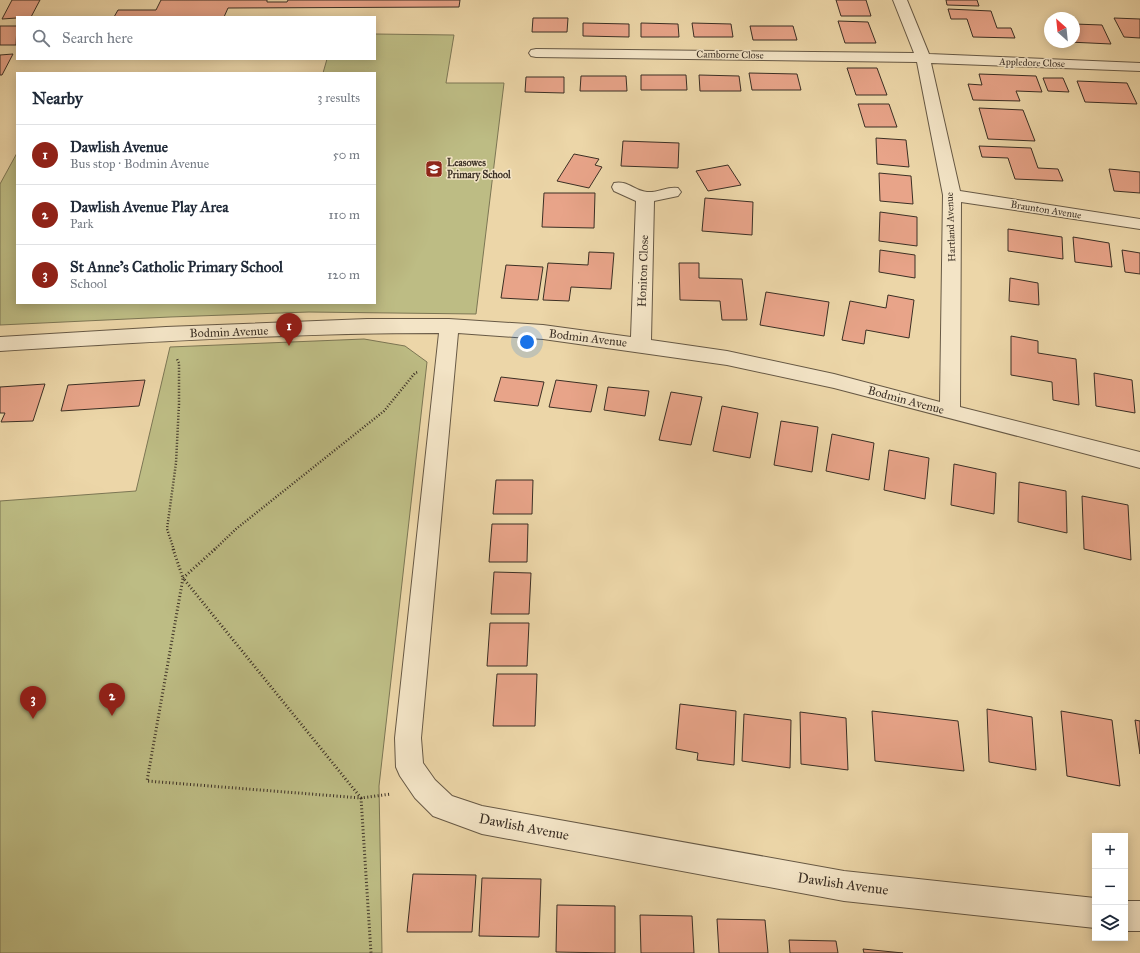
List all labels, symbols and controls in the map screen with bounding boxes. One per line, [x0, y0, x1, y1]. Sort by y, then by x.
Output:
north arrow [1044, 12, 1080, 48]
search box [16, 16, 376, 60]
icon: search [30, 27, 52, 49]
text: Search here [62, 29, 133, 47]
street label: Camborne Close [696, 48, 764, 62]
street label: Appledore Close [998, 56, 1065, 70]
text: Nearby [32, 88, 83, 109]
text: 3 results [317, 90, 360, 106]
text: Dawlish Avenue [70, 138, 168, 156]
text: 1 [42, 147, 48, 163]
text: 50 m [333, 147, 360, 163]
text: Bus stop · Bodmin Avenue [70, 156, 209, 172]
place label: Leasowes Primary School [447, 157, 511, 182]
school or university icon: Leasowes Primary School [424, 159, 444, 179]
street label: Hartland Avenue [944, 192, 958, 262]
text: Dawlish Avenue Play Area [70, 198, 229, 216]
street label: Braunton Avenue [1010, 198, 1082, 222]
text: 2 [42, 207, 48, 223]
text: 110 m [328, 207, 360, 223]
text: Park [70, 216, 94, 232]
street label: Honiton Close [635, 235, 651, 307]
text: St Anne's Catholic Primary School [70, 258, 283, 276]
text: 3 [42, 267, 48, 283]
text: 120 m [327, 267, 360, 283]
text: School [70, 276, 107, 292]
pin: 1 [276, 313, 302, 346]
street label: Bodmin Avenue [189, 324, 269, 340]
street label: Bodmin Avenue [548, 326, 628, 350]
your location [517, 332, 537, 352]
street label: Bodmin Avenue [866, 383, 946, 417]
pin: 2 [99, 683, 125, 716]
pin: 3 [20, 686, 46, 719]
street label: Dawlish Avenue [477, 810, 571, 844]
map controls [1092, 833, 1128, 941]
button: + [1092, 833, 1128, 869]
street label: Dawlish Avenue [796, 869, 890, 899]
button: − [1092, 869, 1128, 905]
button: layers [1092, 905, 1128, 941]

